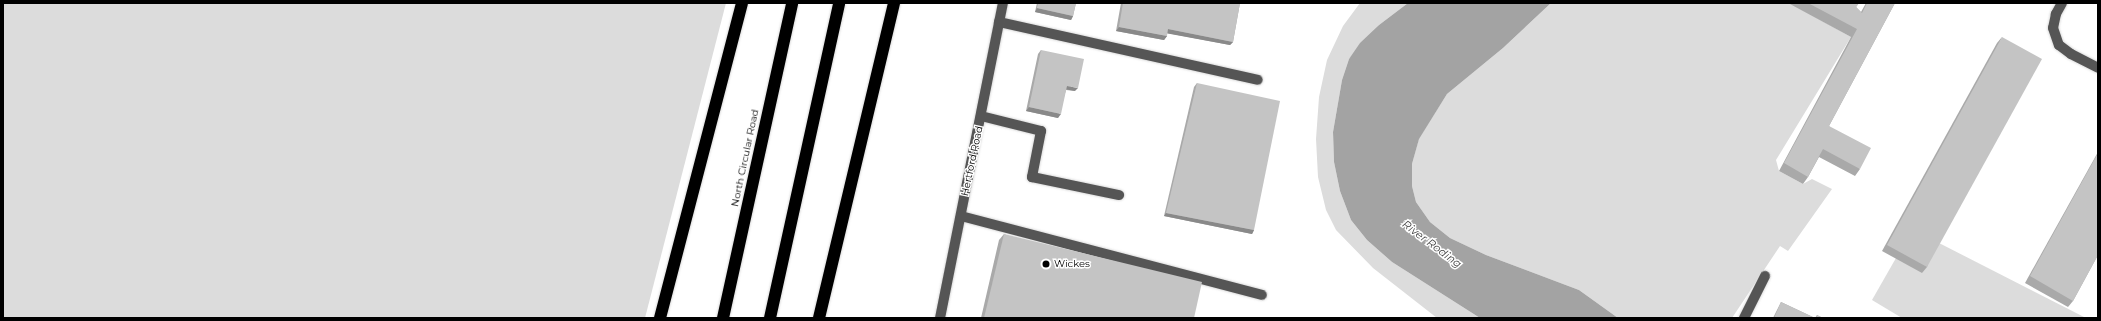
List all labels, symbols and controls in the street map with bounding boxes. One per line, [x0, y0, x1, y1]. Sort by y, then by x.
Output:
street label: North Circular Road [729, 108, 761, 208]
street label: Hertford Road [959, 125, 985, 197]
water label: River Roding [1400, 217, 1464, 271]
place label: Wickes [1054, 258, 1090, 270]
marker: Wickes [1041, 259, 1051, 269]

